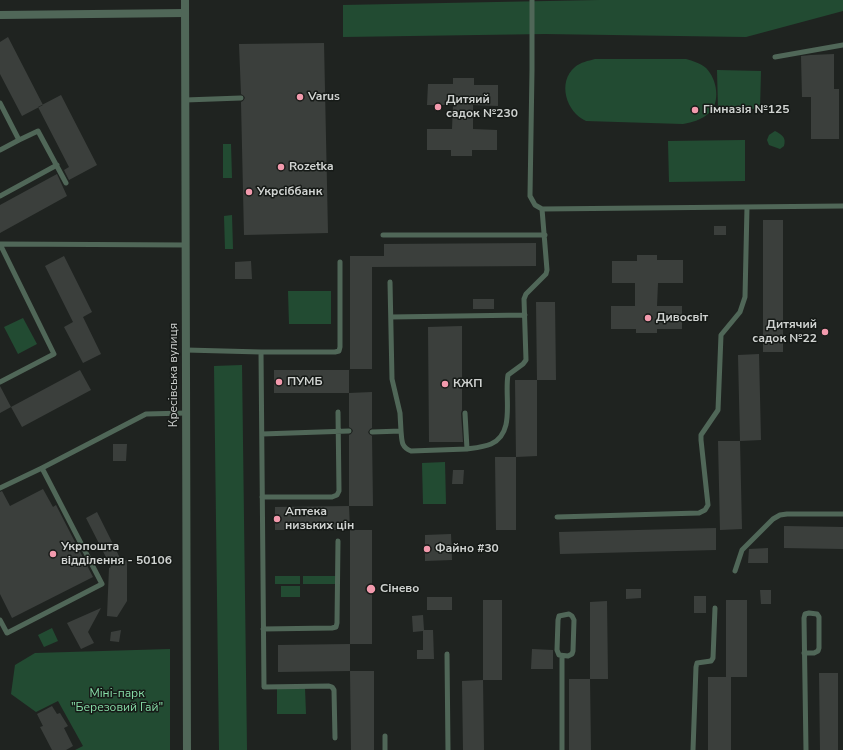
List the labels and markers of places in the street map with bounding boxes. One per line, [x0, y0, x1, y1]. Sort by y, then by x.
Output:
place label: Varus [308, 90, 340, 104]
marker: Varus [295, 92, 305, 102]
place label: Дитяий садок №230 [446, 93, 518, 121]
marker: Дитяий садок №230 [433, 102, 443, 112]
place label: Гімназія №125 [703, 103, 789, 117]
marker: Гімназія №125 [690, 105, 700, 115]
place label: Rozetka [289, 160, 333, 174]
marker: Rozetka [276, 162, 286, 172]
place label: Укрсіббанк [257, 185, 322, 199]
marker: Укрсіббанк [244, 187, 254, 197]
place label: Дивосвіт [656, 311, 708, 325]
marker: Дивосвіт [643, 313, 653, 323]
place label: Дитячий садок №22 [752, 318, 817, 346]
marker: Дитячий садок №22 [820, 327, 830, 337]
place label: ПУМБ [287, 375, 323, 389]
marker: ПУМБ [274, 377, 284, 387]
place label: КЖП [453, 377, 482, 391]
marker: КЖП [440, 379, 450, 389]
place label: Аптека низьких цін [285, 505, 354, 533]
marker: Аптека низьких цін [272, 514, 282, 524]
place label: Укрпошта відділення - 50106 [61, 540, 172, 568]
place label: Файно #30 [435, 542, 499, 556]
marker: Файно #30 [422, 544, 432, 554]
marker: Укрпошта відділення - 50106 [48, 549, 58, 559]
place label: Сінево [380, 582, 419, 596]
marker: Сінево [365, 583, 377, 595]

